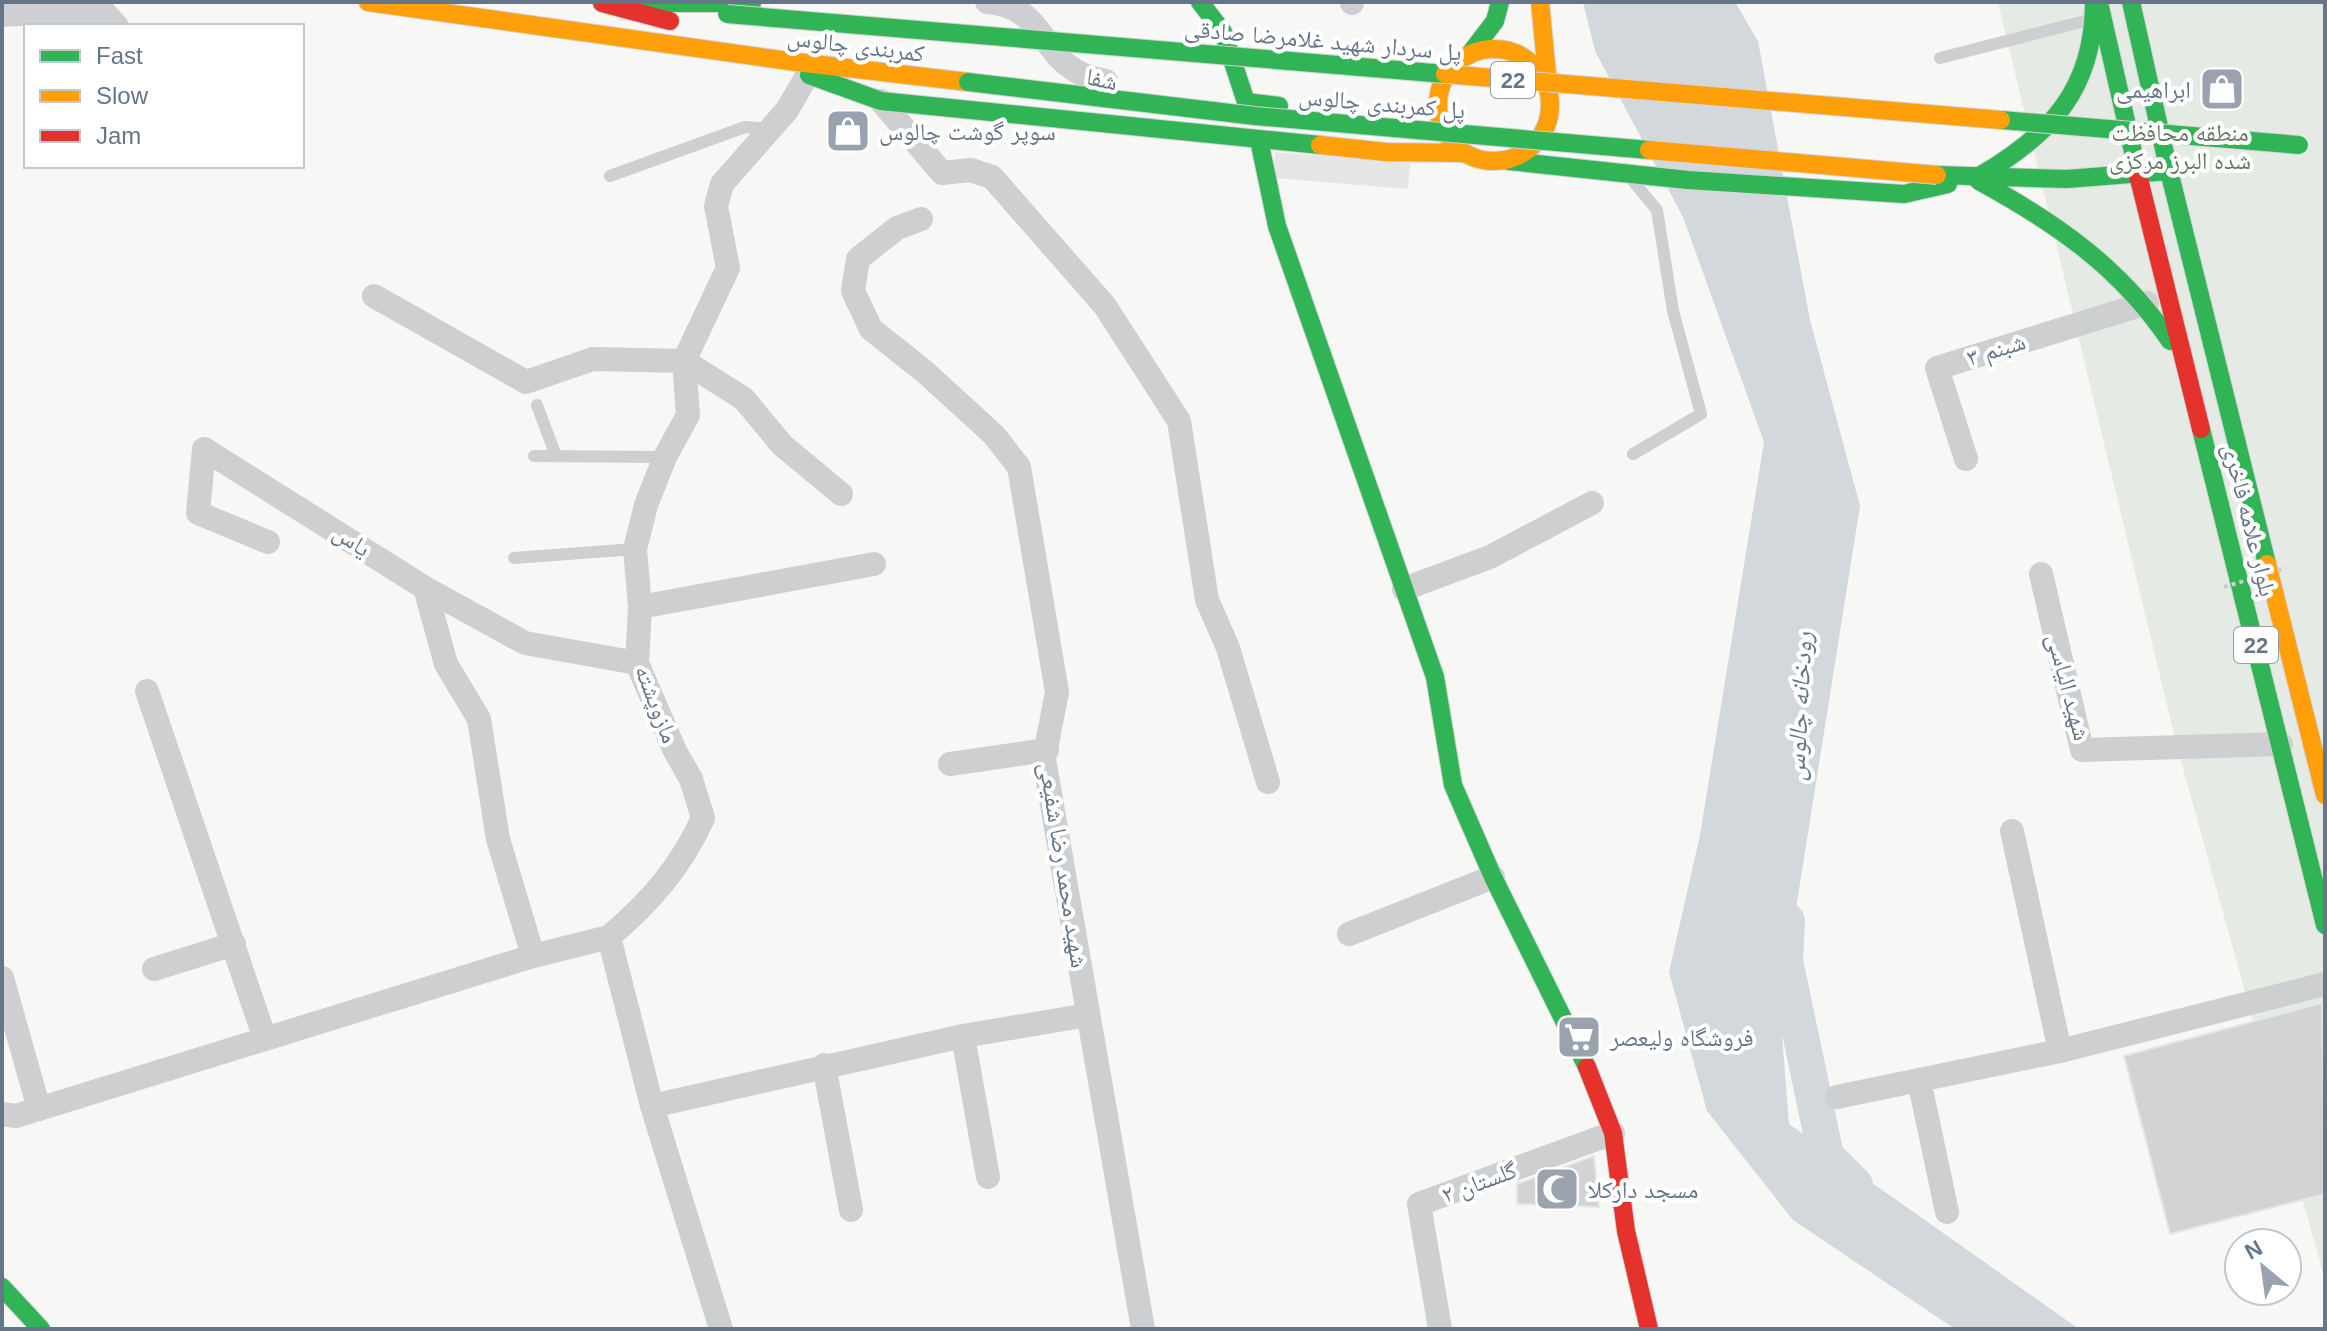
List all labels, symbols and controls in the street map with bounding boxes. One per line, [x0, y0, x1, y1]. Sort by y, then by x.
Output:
street label: پل سردار شهید غلامرضا صادقی [1183, 14, 1463, 67]
street label: کمربندی چالوس [786, 23, 926, 68]
legend [24, 24, 304, 168]
text: Fast [96, 42, 143, 69]
road number: 22 [1491, 62, 1535, 98]
street label: شفا [1084, 63, 1120, 95]
shop icon: ابراهیمی [2198, 65, 2246, 113]
place label: ابراهیمی [2116, 76, 2191, 104]
text: Slow [96, 82, 149, 109]
street label: پل کمربندی چالوس [1297, 82, 1466, 125]
shop icon: سوپر گوشت چالوس [824, 107, 872, 155]
place label: سوپر گوشت چالوس [879, 118, 1056, 146]
park label: منطقه محافظت شده البرز مرکزی [2109, 119, 2251, 175]
text: Jam [96, 122, 141, 149]
street label: شبنم ۳ [1963, 327, 2029, 374]
street label: بلوار علامه فاخری [2217, 441, 2282, 599]
street label: یاس [328, 518, 376, 563]
road number: 22 [2234, 627, 2278, 663]
water label: رودخانه چالوس [1780, 631, 1819, 781]
street label: شهید الیاسی [2041, 631, 2096, 744]
street label: مازوپشته [629, 661, 684, 747]
street label: شهید محمد رضا شفیعی [1033, 760, 1094, 970]
supermarket icon: فروشگاه ولیعصر [1555, 1013, 1603, 1061]
place label: فروشگاه ولیعصر [1609, 1024, 1754, 1051]
street label: گلستان ۲ [1438, 1156, 1521, 1209]
mosque icon: مسجد دارکلا [1533, 1165, 1581, 1213]
place label: مسجد دارکلا [1588, 1176, 1698, 1203]
north arrow [2223, 1227, 2303, 1307]
text: N [2241, 1235, 2267, 1265]

